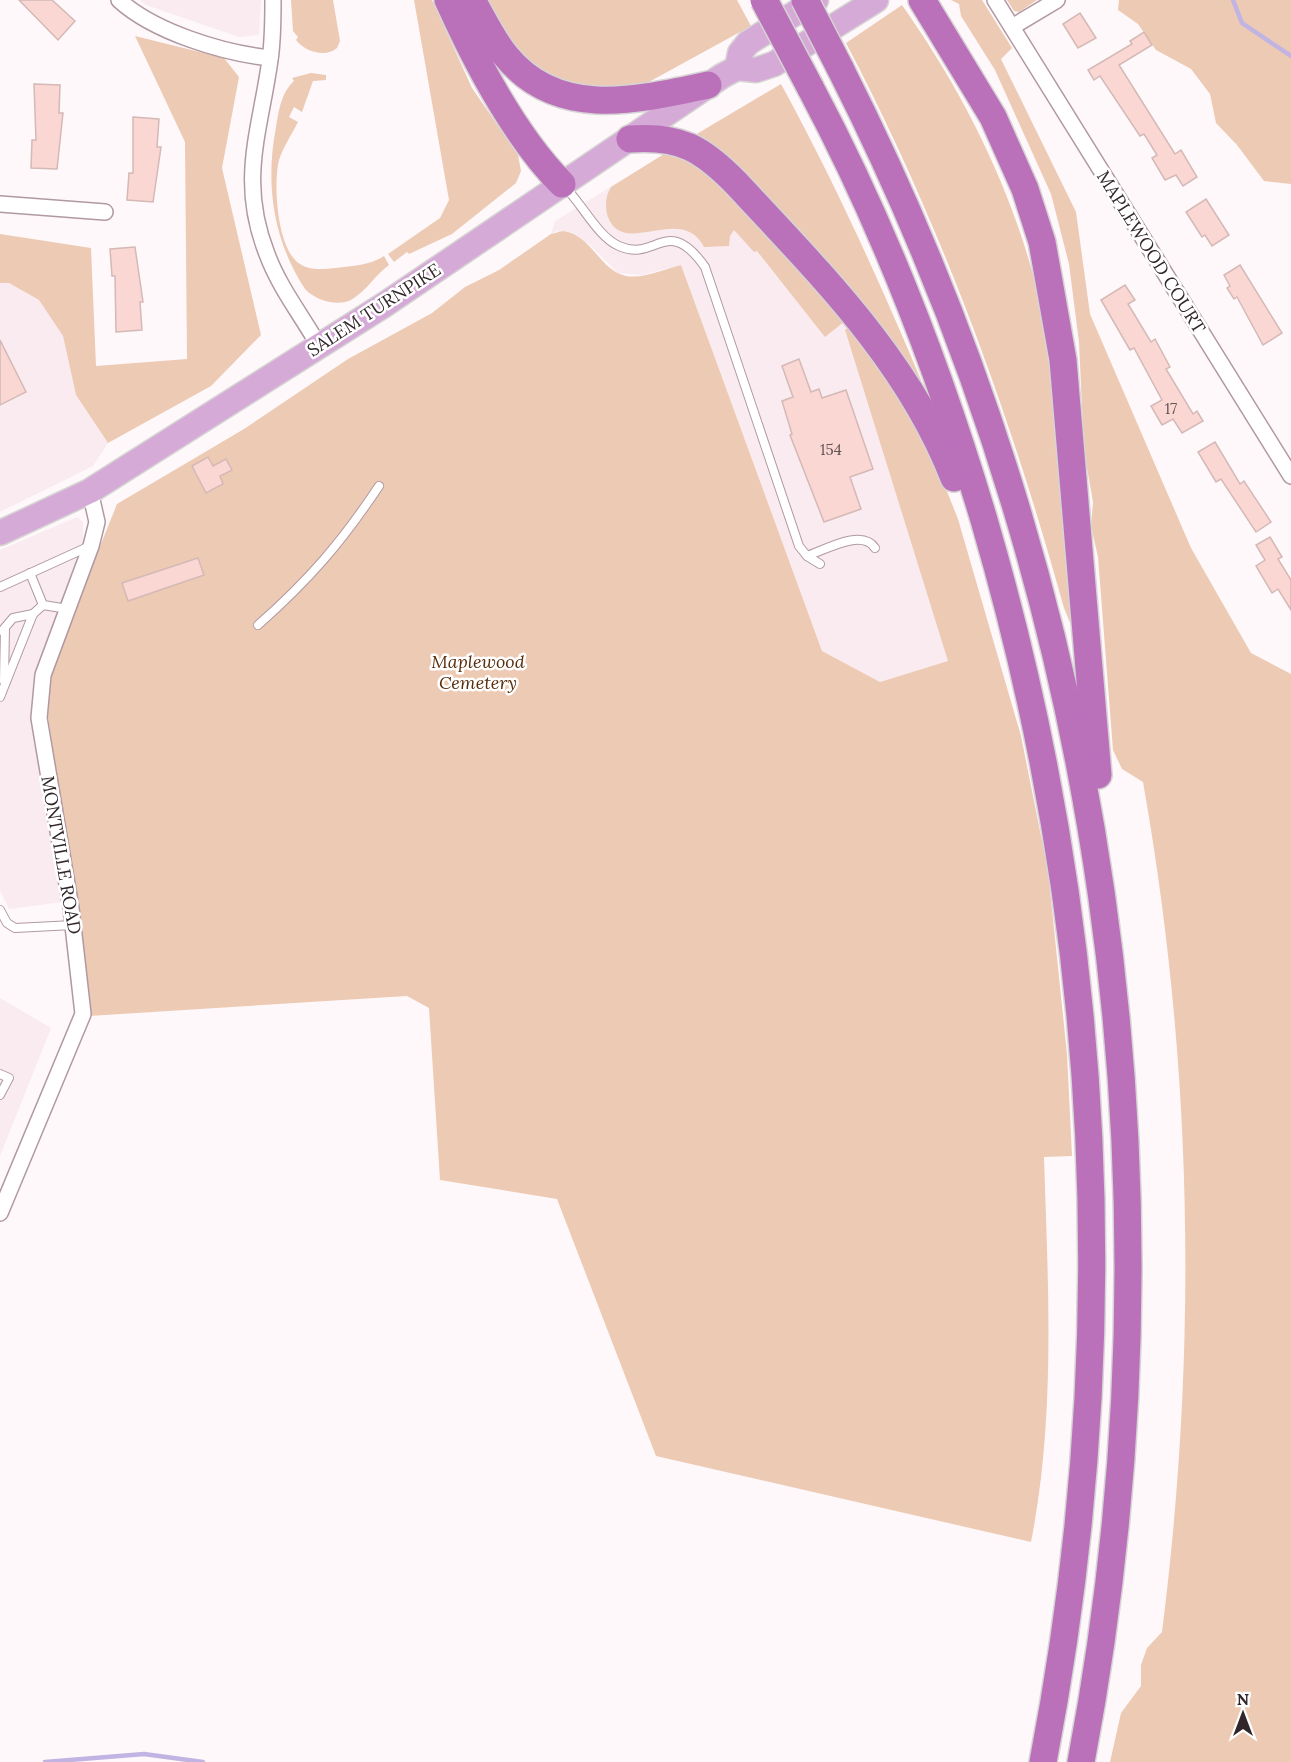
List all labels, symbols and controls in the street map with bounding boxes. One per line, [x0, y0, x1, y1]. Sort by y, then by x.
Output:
street label: MAPLEWOOD COURT [1092, 166, 1211, 338]
street label: SALEM TURNPIKE [303, 258, 445, 361]
house number: 17 [1165, 399, 1177, 418]
house number: 154 [820, 440, 842, 459]
park label: Maplewood Cemetery [431, 650, 525, 694]
street label: MONTVILLE ROAD [36, 774, 87, 936]
north arrow [1213, 1684, 1273, 1744]
text: N [1237, 1689, 1249, 1709]

